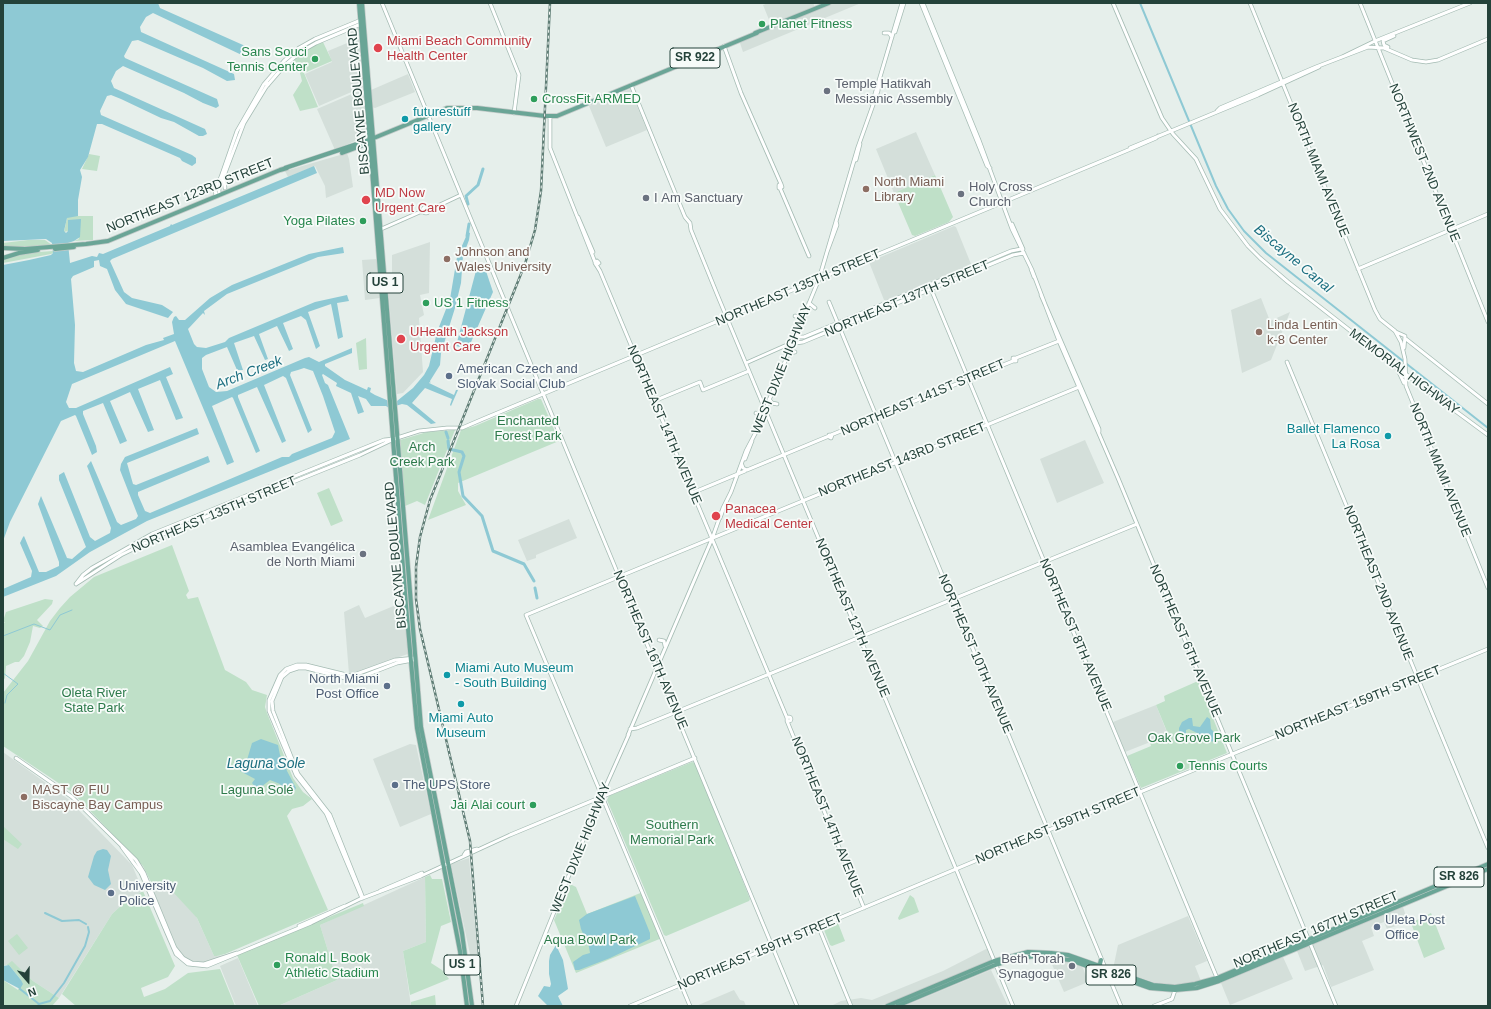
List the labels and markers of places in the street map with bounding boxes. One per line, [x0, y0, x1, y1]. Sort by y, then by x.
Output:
place label: Planet Fitness [770, 16, 852, 32]
marker: Planet Fitness [757, 19, 767, 29]
place label: Miami Beach Community Health Center [387, 33, 531, 64]
marker: Miami Beach Community Health Center [372, 42, 384, 54]
place label: Sans Souci Tennis Center [227, 44, 307, 75]
marker: Sans Souci Tennis Center [310, 54, 320, 64]
place label: Temple Hatikvah Messianic Assembly [835, 76, 953, 107]
marker: Temple Hatikvah Messianic Assembly [822, 86, 832, 96]
place label: CrossFit ARMED [542, 91, 641, 107]
marker: CrossFit ARMED [529, 94, 539, 104]
place label: futurestuff gallery [413, 104, 471, 135]
marker: futurestuff gallery [400, 114, 410, 124]
place label: North Miami Library [874, 174, 944, 205]
place label: Holy Cross Church [969, 179, 1033, 210]
marker: North Miami Library [861, 184, 871, 194]
place label: MD Now Urgent Care [375, 185, 446, 216]
marker: Holy Cross Church [956, 189, 966, 199]
place label: I Am Sanctuary [654, 190, 743, 206]
marker: I Am Sanctuary [641, 193, 651, 203]
marker: MD Now Urgent Care [360, 194, 372, 206]
place label: Yoga Pilates [283, 213, 355, 229]
marker: Yoga Pilates [358, 216, 368, 226]
place label: Johnson and Wales University [455, 244, 551, 275]
marker: Johnson and Wales University [442, 254, 452, 264]
place label: US 1 Fitness [434, 295, 508, 311]
marker: US 1 Fitness [421, 298, 431, 308]
place label: Linda Lentin k-8 Center [1267, 317, 1338, 348]
place label: UHealth Jackson Urgent Care [410, 324, 508, 355]
marker: Linda Lentin k-8 Center [1254, 327, 1264, 337]
marker: UHealth Jackson Urgent Care [395, 333, 407, 345]
place label: American Czech and Slovak Social Club [457, 361, 578, 392]
marker: American Czech and Slovak Social Club [444, 371, 454, 381]
place label: Ballet Flamenco La Rosa [1287, 421, 1380, 452]
marker: Ballet Flamenco La Rosa [1383, 431, 1393, 441]
place label: Panacea Medical Center [725, 501, 812, 532]
marker: Panacea Medical Center [710, 510, 722, 522]
place label: Asamblea Evangélica de North Miami [230, 539, 355, 570]
marker: Asamblea Evangélica de North Miami [358, 549, 368, 559]
place label: Miami Auto Museum - South Building [455, 660, 573, 691]
marker: Miami Auto Museum - South Building [442, 670, 452, 680]
place label: North Miami Post Office [309, 671, 379, 702]
marker: North Miami Post Office [382, 681, 392, 691]
marker: Miami Auto Museum [456, 699, 466, 709]
place label: Miami Auto Museum [428, 710, 494, 741]
place label: Tennis Courts [1188, 758, 1267, 774]
marker: Tennis Courts [1175, 761, 1185, 771]
place label: The UPS Store [403, 777, 490, 793]
marker: The UPS Store [390, 780, 400, 790]
place label: MAST @ FIU Biscayne Bay Campus [32, 782, 163, 813]
marker: MAST @ FIU Biscayne Bay Campus [19, 792, 29, 802]
place label: Jai Alai court [451, 797, 525, 813]
marker: Jai Alai court [528, 800, 538, 810]
place label: University Police [119, 878, 176, 909]
marker: University Police [106, 888, 116, 898]
place label: Uleta Post Office [1385, 912, 1445, 943]
marker: Uleta Post Office [1372, 922, 1382, 932]
place label: Ronald L Book Athletic Stadium [285, 950, 379, 981]
place label: Beth Torah Synagogue [998, 951, 1064, 982]
marker: Ronald L Book Athletic Stadium [272, 960, 282, 970]
marker: Beth Torah Synagogue [1067, 961, 1077, 971]

